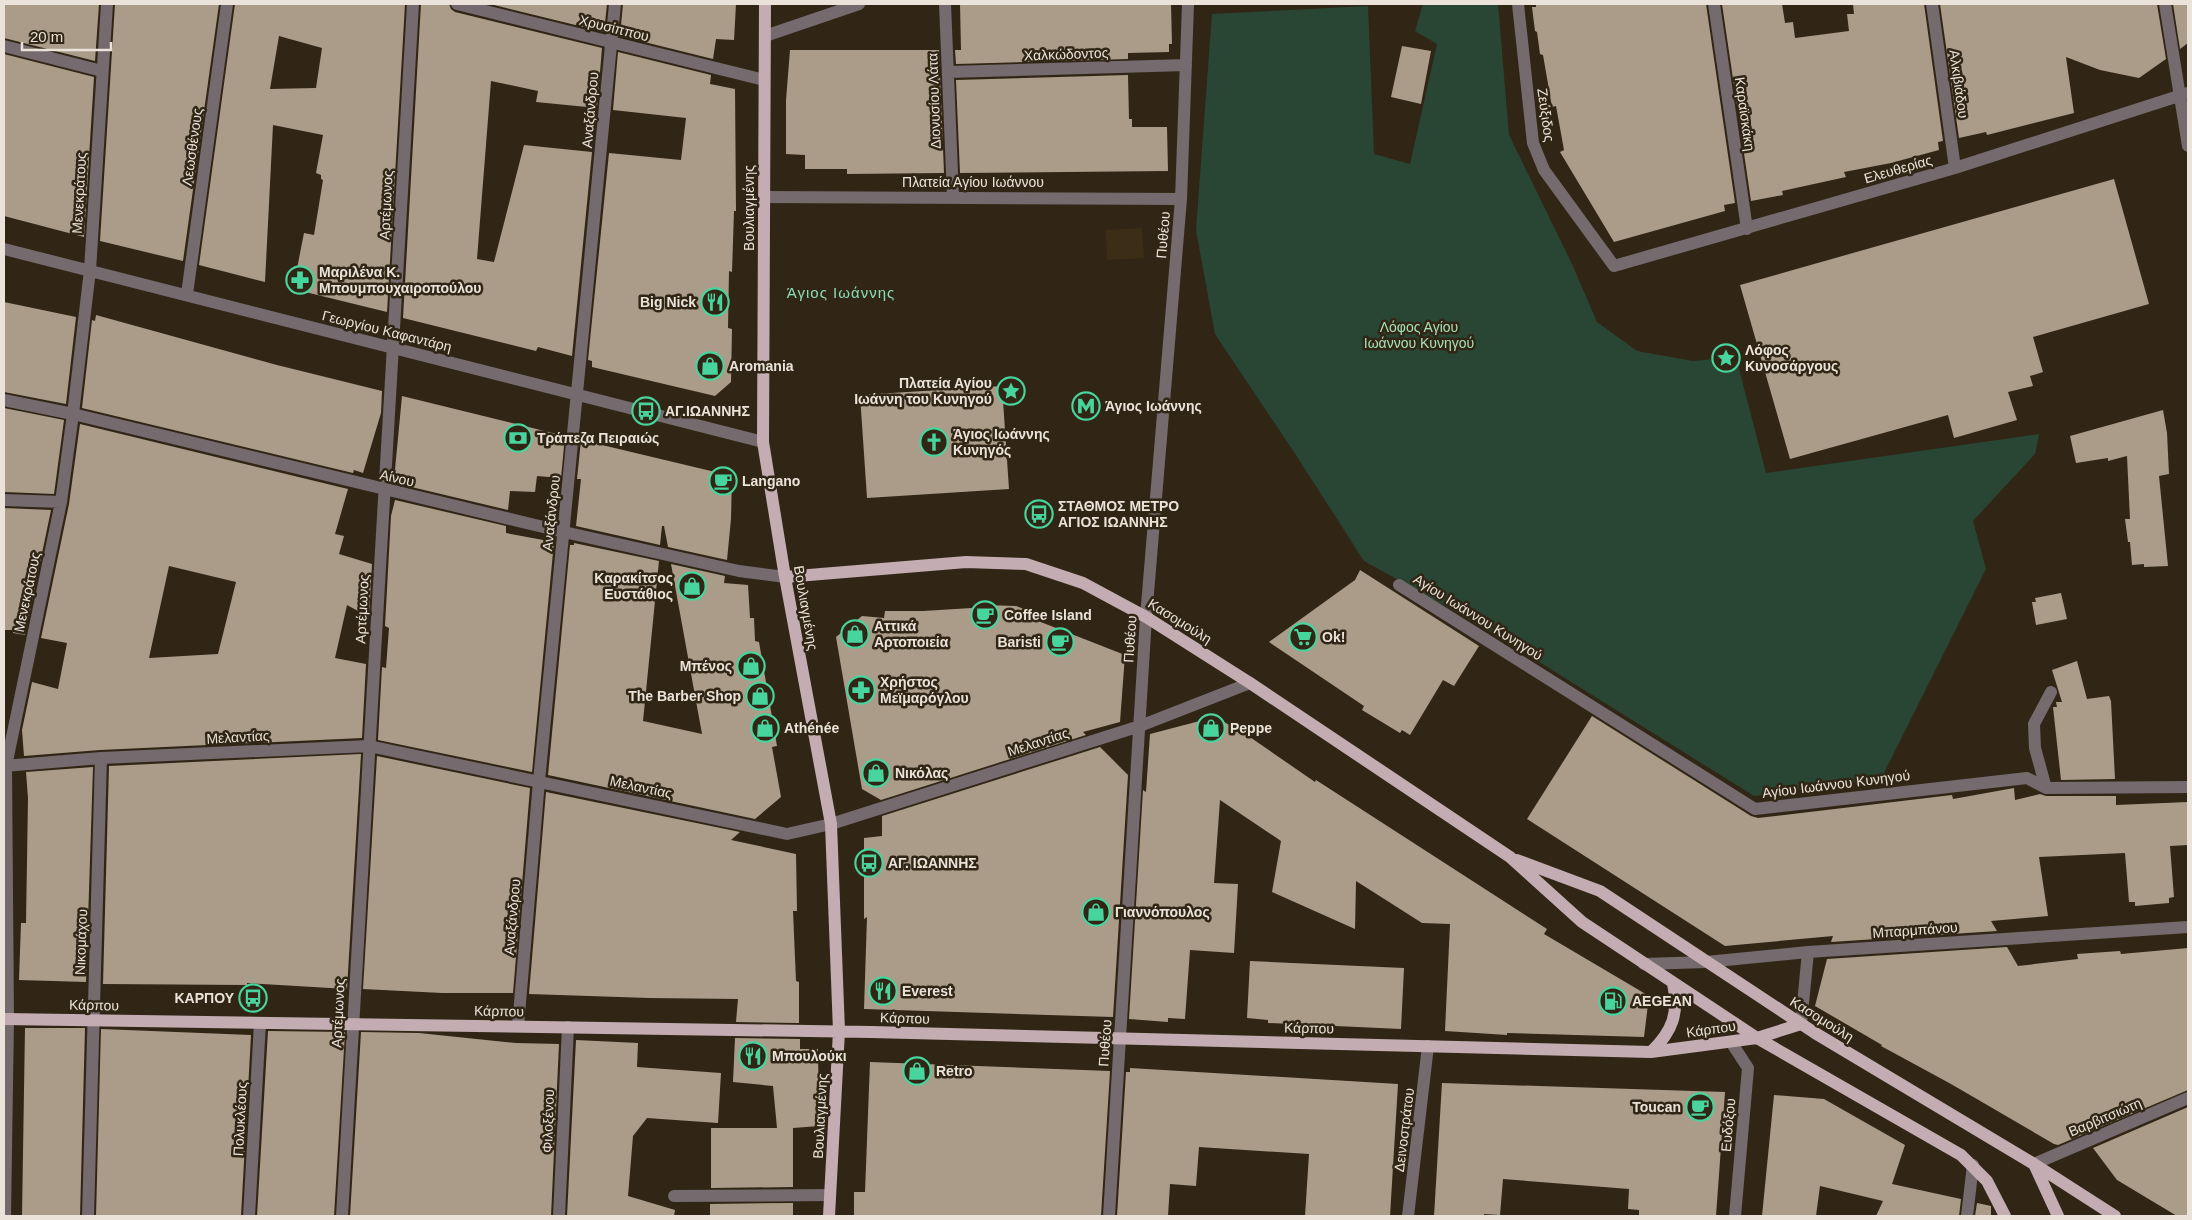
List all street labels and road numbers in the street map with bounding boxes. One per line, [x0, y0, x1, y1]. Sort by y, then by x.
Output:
street label: Χρυσίππου [577, 12, 651, 44]
street label: Χαλκώδοντος [1023, 45, 1109, 63]
street label: Αλκιβιάδου [1946, 49, 1972, 119]
street label: Διονυσίου Λάτα [924, 53, 944, 149]
street label: Αναξάνδρου [579, 71, 601, 149]
street label: Καραϊσκάκη [1732, 76, 1758, 152]
street label: Ζεύξιδος [1534, 87, 1558, 143]
street label: Λεωσθένους [179, 107, 205, 187]
street label: Μενεκράτους [69, 152, 89, 234]
street label: Ελευθερίας [1862, 152, 1934, 186]
street label: Βουλιαγμένης [741, 165, 757, 251]
street label: Αρτέμωνος [376, 170, 396, 240]
street label: Πλατεία Αγίου Ιωάννου [902, 174, 1044, 190]
street label: Πυθέου [1153, 211, 1173, 259]
street label: Γεωργίου Καφαντάρη [321, 307, 453, 355]
street label: Αίνου [378, 466, 416, 490]
street label: Αναξάνδρου [539, 474, 563, 552]
street label: Μενεκράτους [11, 550, 43, 634]
street label: Βουλιαγμένης [791, 564, 821, 652]
street label: Αγίου Ιωάννου Κυνηγού [1411, 571, 1545, 663]
street label: Αρτέμωνος [352, 574, 372, 644]
street label: Κασομούλη [1145, 595, 1215, 647]
street label: Πυθέου [1120, 615, 1140, 663]
street label: Μελαντίας [1005, 725, 1071, 759]
street label: Μελαντίας [206, 727, 270, 747]
street label: Αγίου Ιωάννου Κυνηγού [1761, 767, 1911, 801]
street label: Μελαντίας [608, 773, 674, 801]
street label: Αναξάνδρου [501, 878, 523, 956]
street label: Νικομάχου [72, 909, 90, 975]
street label: Μπαρμπάνου [1872, 919, 1958, 941]
street label: Αρτέμωνος [328, 978, 348, 1048]
street label: Κασομούλη [1787, 993, 1857, 1045]
street label: Κάρπου [69, 997, 119, 1013]
street label: Κάρπου [474, 1003, 524, 1019]
street label: Κάρπου [880, 1009, 930, 1027]
street label: Κάρπου [1685, 1018, 1737, 1040]
street label: Πυθέου [1095, 1019, 1115, 1067]
street label: Κάρπου [1284, 1020, 1334, 1036]
street label: Βουλιαγμένης [810, 1072, 830, 1159]
street label: Πολυκλέους [230, 1081, 250, 1157]
street label: Δεινοστράτου [1391, 1087, 1417, 1173]
street label: Φιλοξένου [539, 1089, 557, 1153]
street label: Βαρβιτσιώτη [2066, 1094, 2144, 1140]
street label: Ευδόξου [1718, 1097, 1738, 1153]

